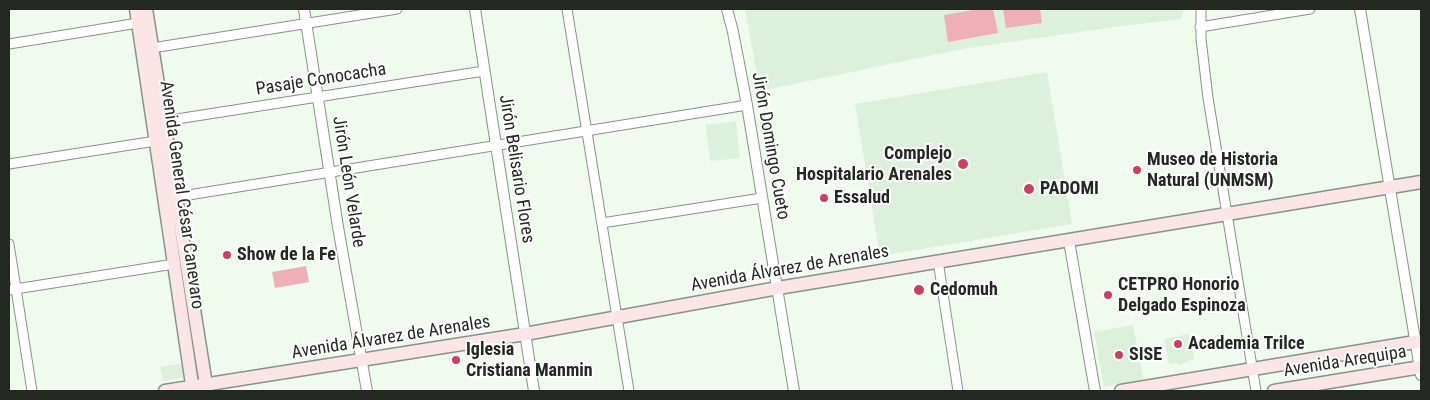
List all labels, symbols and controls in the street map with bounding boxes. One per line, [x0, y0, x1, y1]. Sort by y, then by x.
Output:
street label: Pasaje Conocacha [254, 59, 388, 101]
street label: Jirón Domingo Cueto [746, 71, 794, 221]
street label: Avenida General César Canevaro [154, 80, 208, 310]
street label: Jirón Belisario Flores [494, 93, 538, 245]
street label: Jirón León Velarde [327, 115, 369, 249]
place label: Complejo Hospitalario Arenales [796, 143, 952, 186]
place label: Museo de Historia Natural (UNMSM) [1147, 149, 1278, 192]
marker: Complejo Hospitalario Arenales [956, 157, 970, 171]
marker: Museo de Historia Natural (UNMSM) [1131, 164, 1143, 176]
place label: PADOMI [1040, 178, 1099, 200]
marker: PADOMI [1022, 182, 1036, 196]
place label: Essalud [834, 187, 890, 209]
marker: Essalud [818, 192, 830, 204]
street label: Avenida Álvarez de Arenales [689, 241, 891, 297]
place label: Show de la Fe [237, 244, 336, 266]
marker: Show de la Fe [221, 249, 233, 261]
place label: CETPRO Honorio Delgado Espinoza [1118, 274, 1246, 316]
place label: Cedomuh [930, 279, 998, 301]
marker: Cedomuh [912, 283, 926, 297]
marker: CETPRO Honorio Delgado Espinoza [1102, 289, 1114, 301]
street label: Avenida Álvarez de Arenales [290, 312, 492, 364]
place label: Academia Trilce [1188, 333, 1305, 355]
marker: Academia Trilce [1172, 338, 1184, 350]
place label: Iglesia Cristiana Manmin [466, 339, 593, 382]
street label: Avenida Arequipa [1282, 342, 1408, 382]
place label: SISE [1129, 344, 1162, 366]
marker: SISE [1113, 349, 1125, 361]
marker: Iglesia Cristiana Manmin [450, 354, 462, 366]

